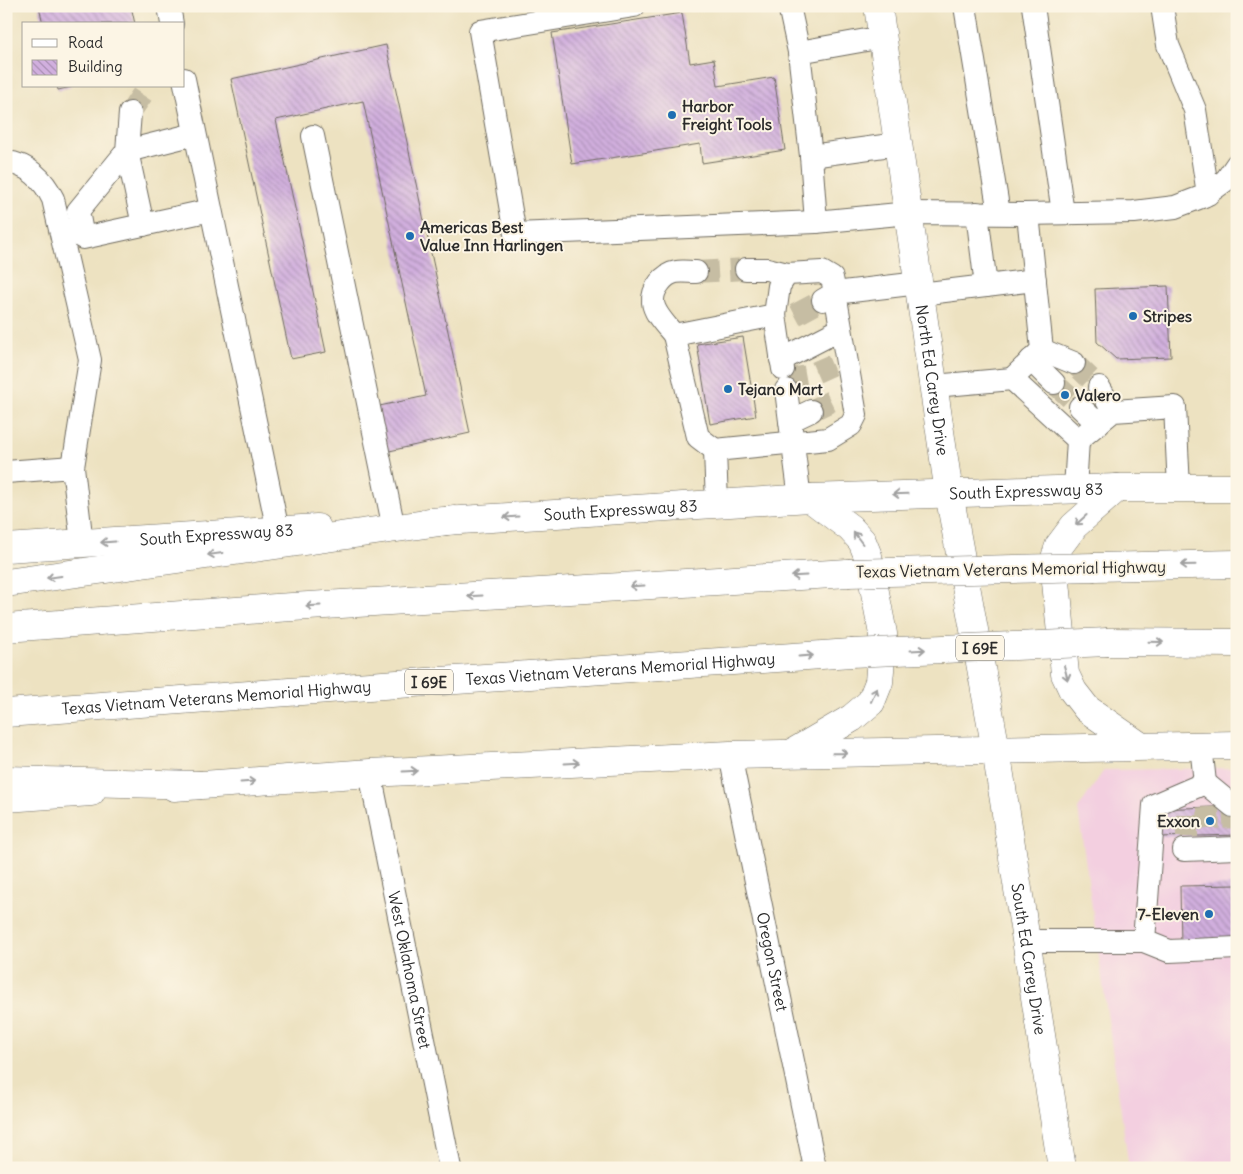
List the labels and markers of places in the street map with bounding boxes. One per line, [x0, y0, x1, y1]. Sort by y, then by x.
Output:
place label: Harbor Freight Tools [682, 96, 772, 135]
marker: Harbor Freight Tools [666, 109, 678, 121]
place label: Americas Best Value Inn Harlingen [420, 217, 563, 256]
marker: Americas Best Value Inn Harlingen [404, 230, 416, 242]
place label: Stripes [1143, 306, 1192, 327]
marker: Stripes [1127, 310, 1139, 322]
place label: Tejano Mart [738, 379, 823, 399]
marker: Tejano Mart [722, 383, 734, 395]
place label: Valero [1075, 385, 1121, 405]
marker: Valero [1059, 389, 1071, 401]
place label: Exxon [1157, 811, 1200, 831]
marker: Exxon [1204, 815, 1216, 827]
place label: 7-Eleven [1138, 904, 1199, 924]
marker: 7-Eleven [1203, 908, 1215, 920]

